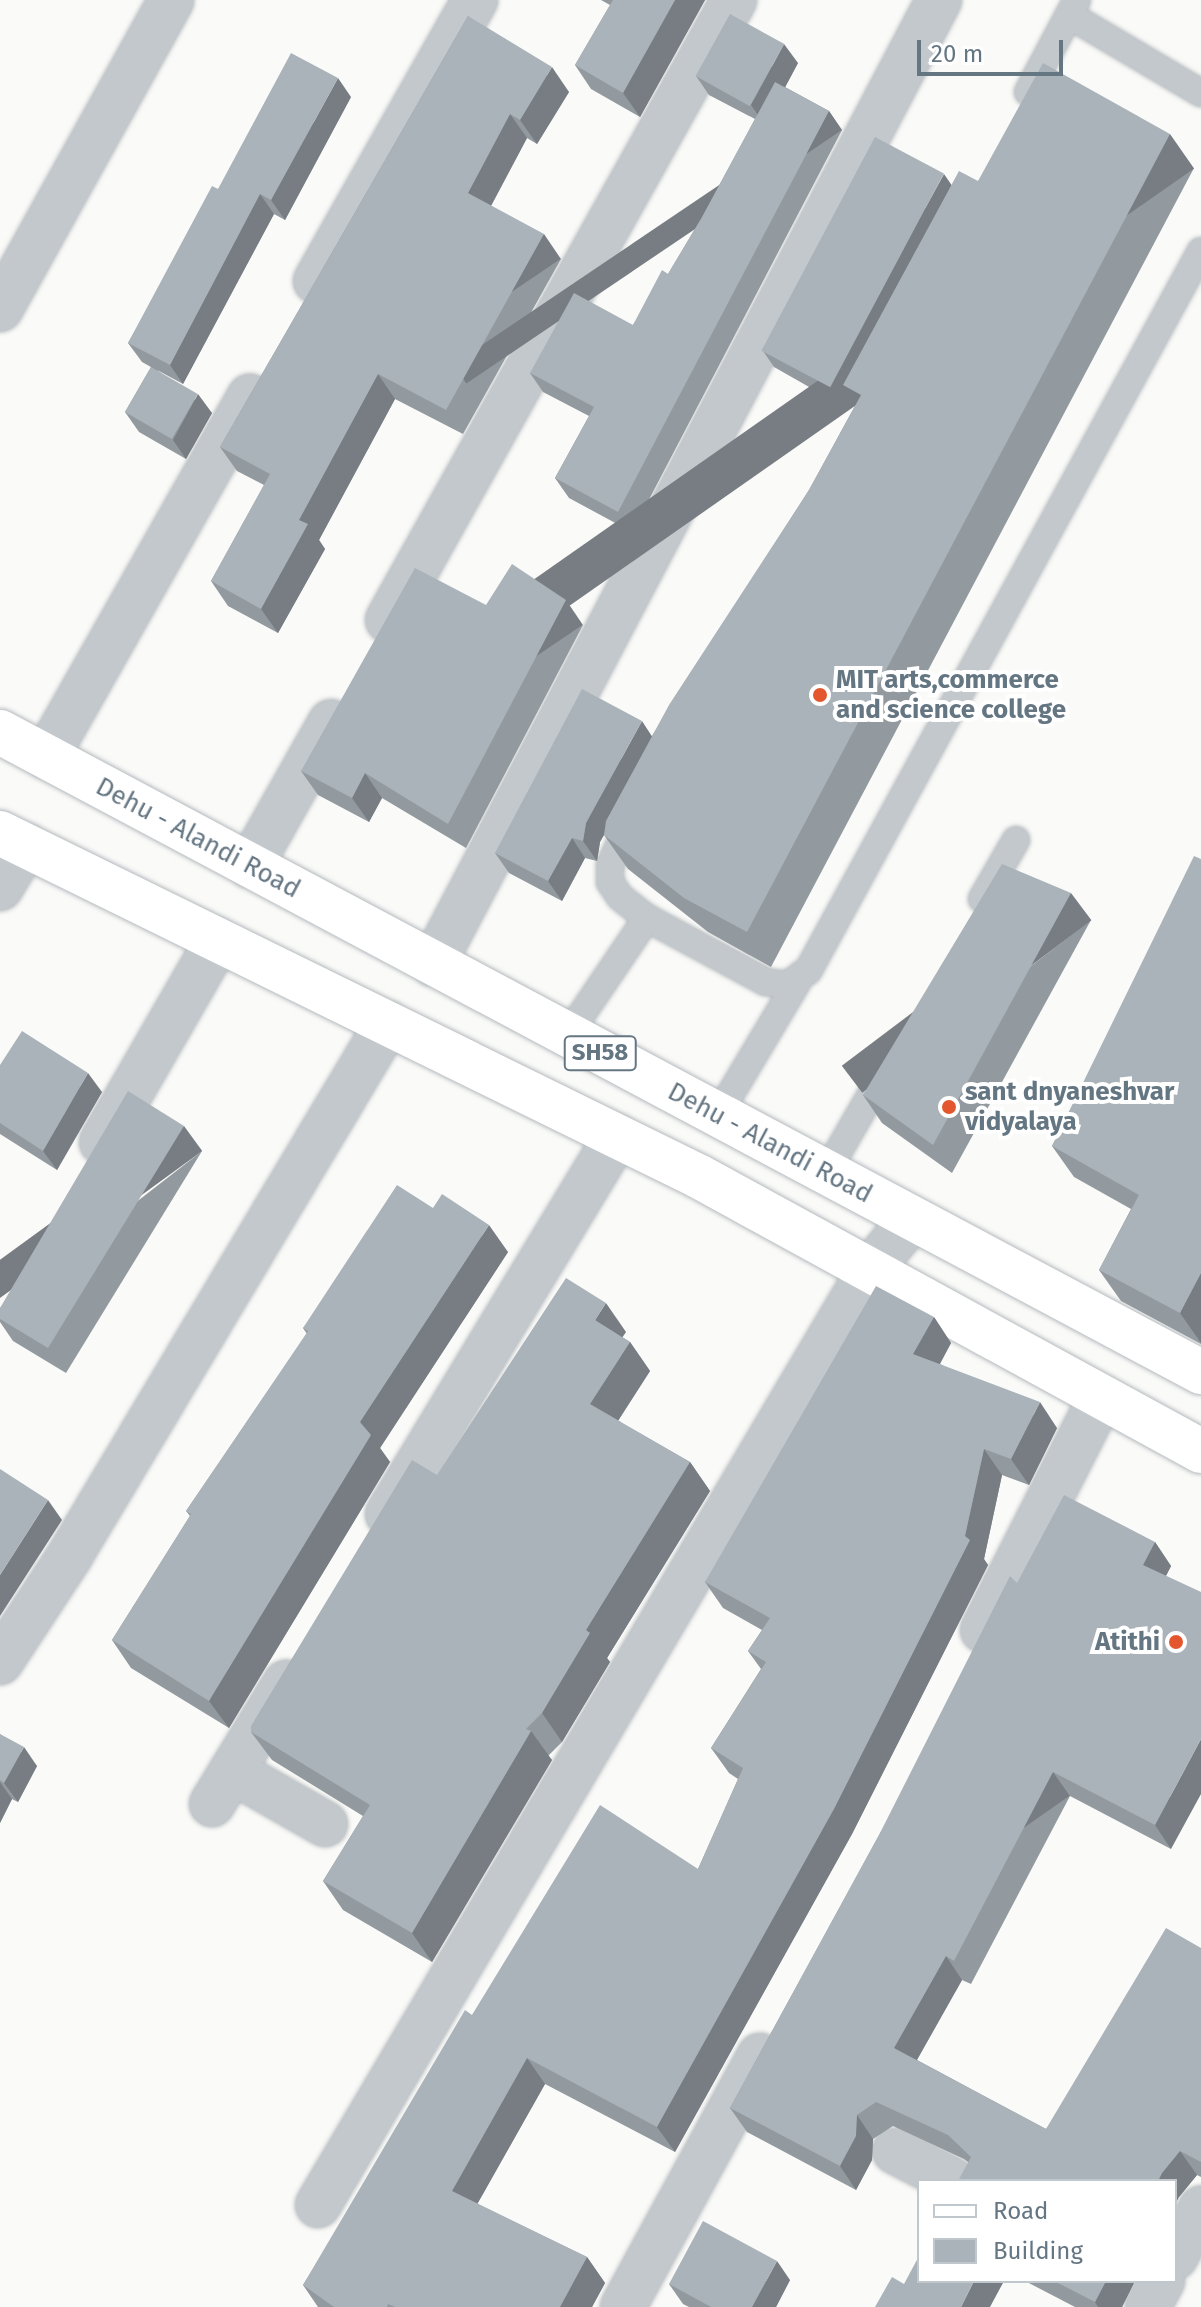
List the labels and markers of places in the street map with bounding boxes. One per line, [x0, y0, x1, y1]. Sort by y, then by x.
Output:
place label: MIT arts,commerce and science college [836, 664, 1066, 726]
marker: MIT arts,commerce and science college [811, 686, 829, 704]
place label: sant dnyaneshvar vidyalaya [965, 1076, 1175, 1138]
marker: sant dnyaneshvar vidyalaya [940, 1098, 958, 1116]
place label: Atithi [1095, 1626, 1160, 1658]
marker: Atithi [1167, 1633, 1185, 1651]

